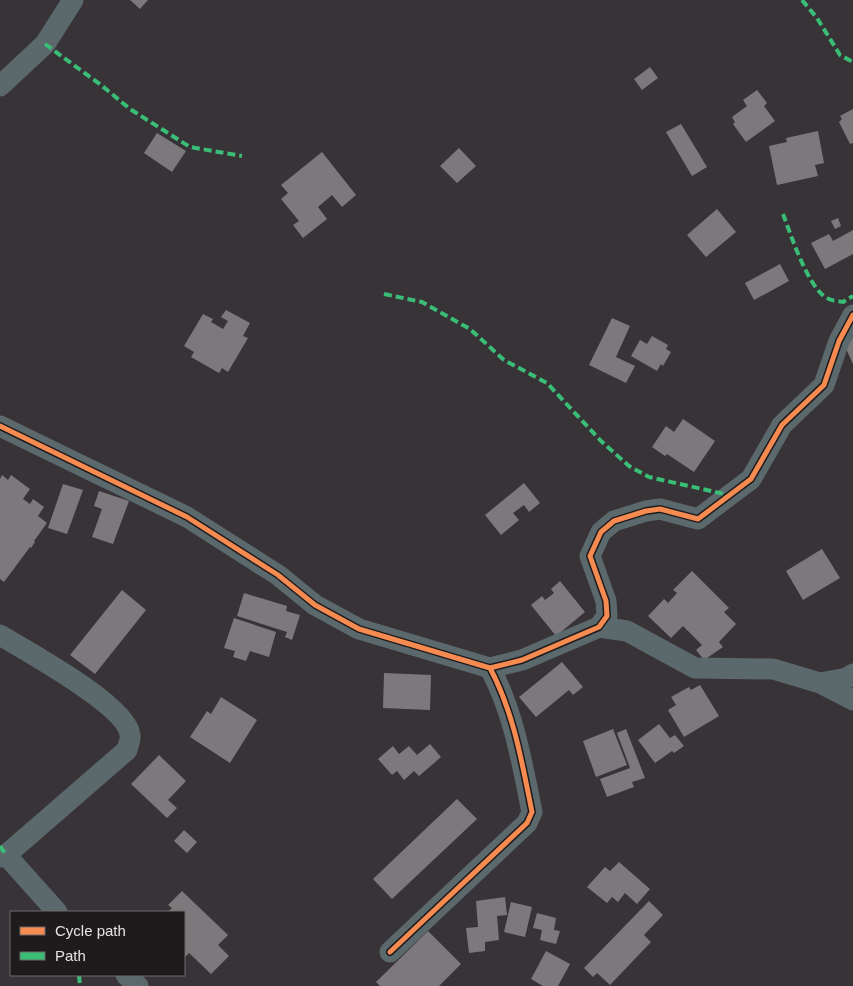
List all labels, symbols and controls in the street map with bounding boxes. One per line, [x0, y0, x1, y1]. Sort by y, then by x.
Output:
legend [10, 911, 185, 976]
text: Cycle path [55, 922, 126, 939]
text: Path [55, 947, 86, 964]

